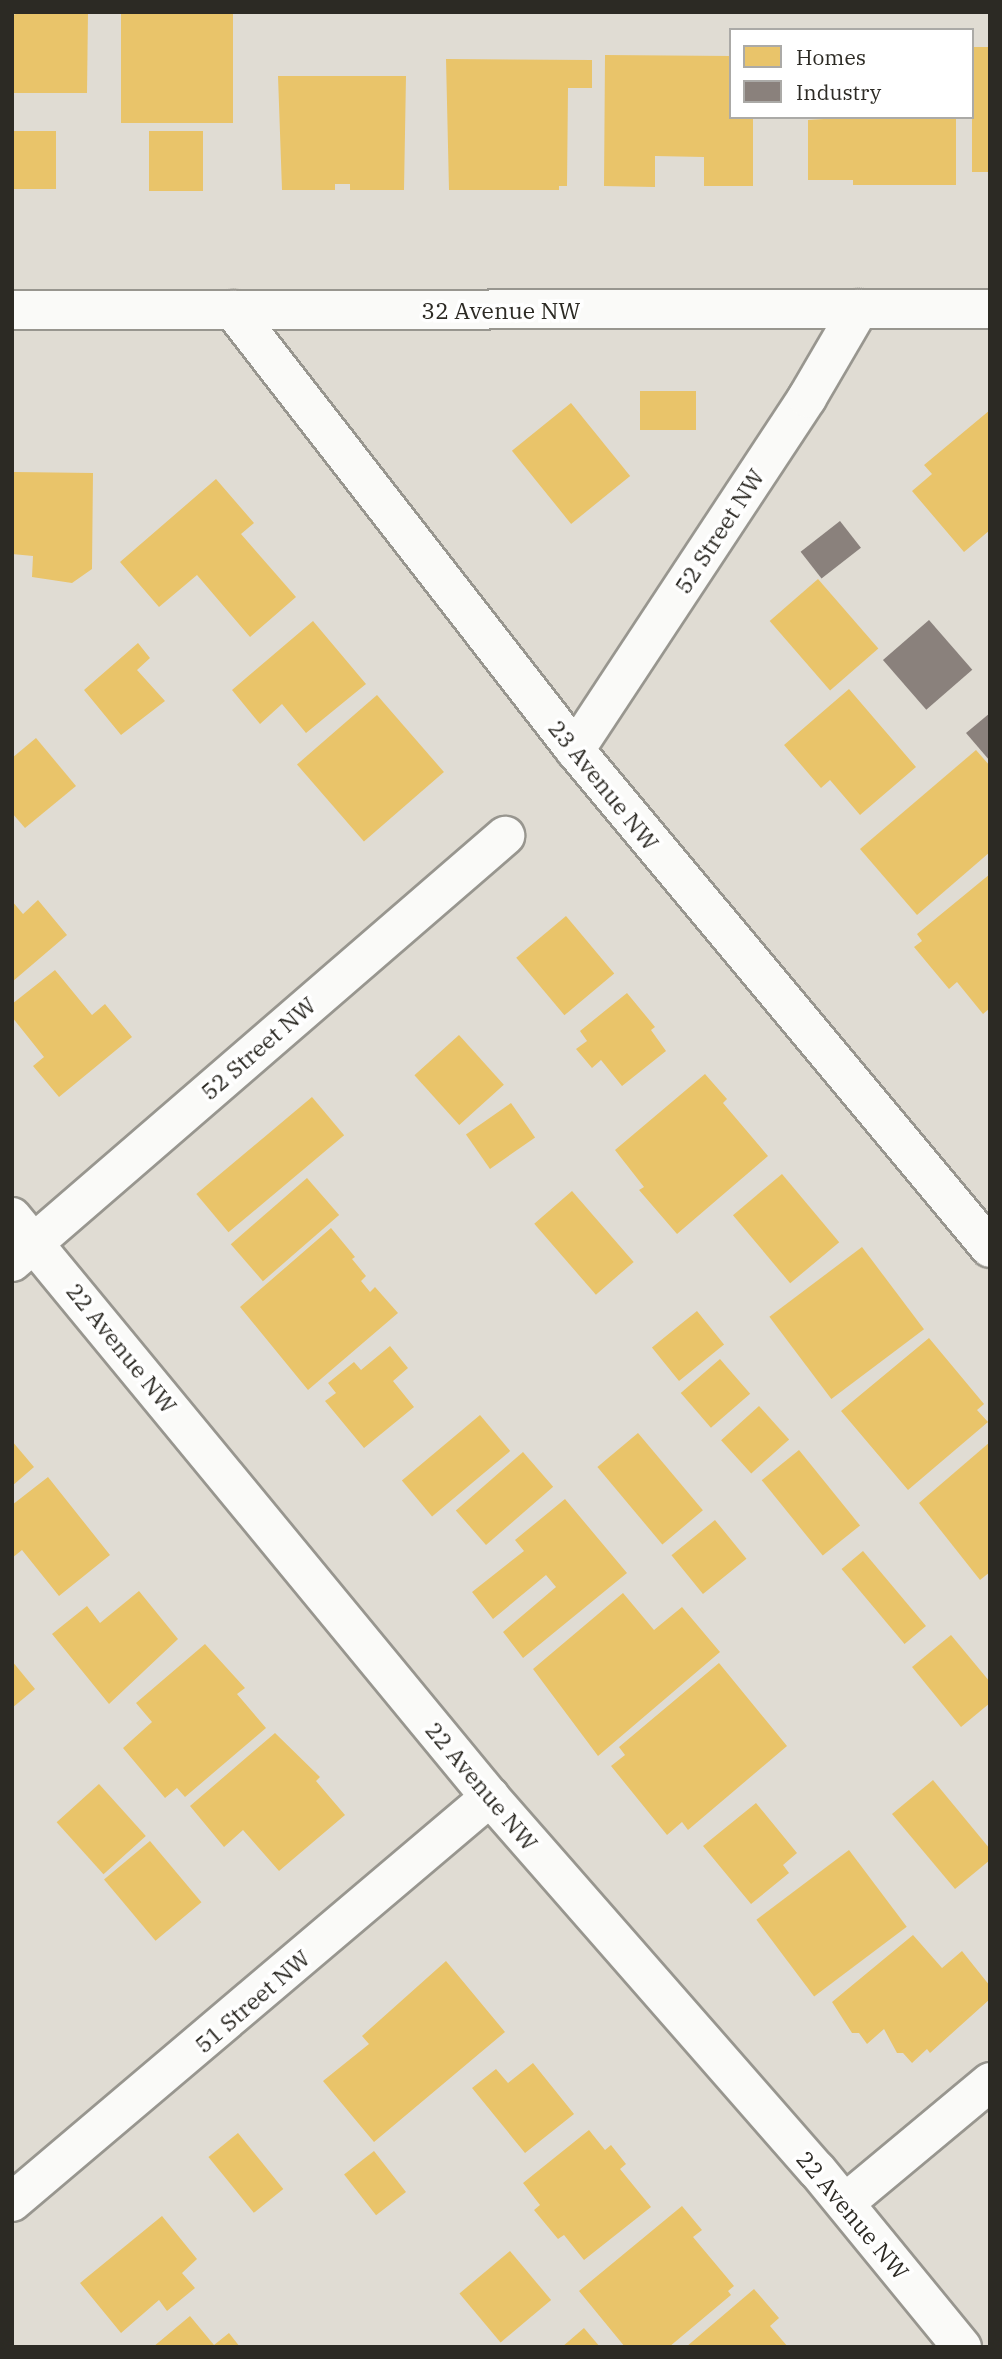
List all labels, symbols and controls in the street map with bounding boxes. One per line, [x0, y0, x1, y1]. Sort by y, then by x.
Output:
legend [729, 28, 974, 119]
text: Homes [796, 43, 866, 71]
text: Industry [796, 78, 881, 106]
street label: 32 Avenue NW [421, 296, 581, 324]
street label: 52 Street NW [668, 464, 770, 598]
street label: 23 Avenue NW [543, 714, 665, 856]
street label: 52 Street NW [195, 991, 321, 1105]
street label: 22 Avenue NW [61, 1277, 183, 1419]
street label: 22 Avenue NW [420, 1716, 544, 1856]
street label: 51 Street NW [189, 1944, 315, 2058]
street label: 22 Avenue NW [791, 2145, 915, 2285]

